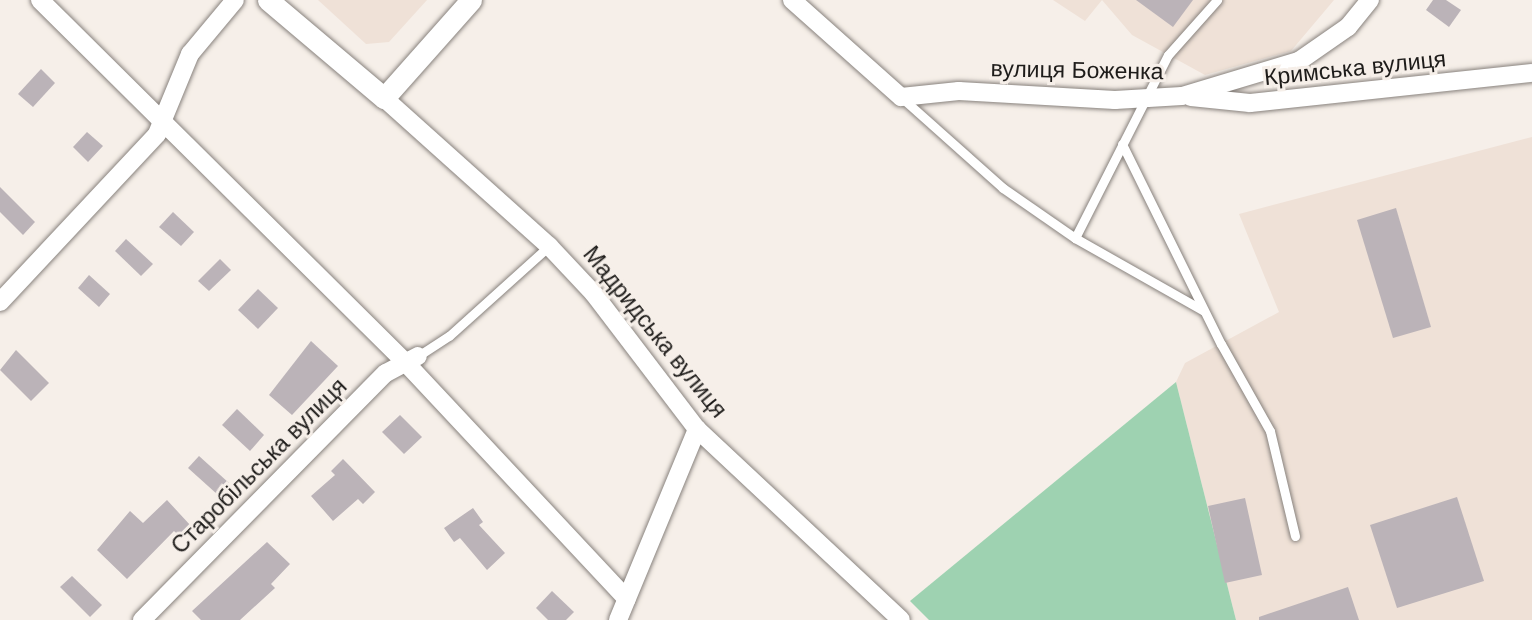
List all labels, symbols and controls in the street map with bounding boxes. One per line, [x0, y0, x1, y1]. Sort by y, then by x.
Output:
street label: Кримська вулиця [1263, 45, 1447, 91]
street label: вулиця Боженка [990, 55, 1164, 85]
street label: Мадридська вулиця [577, 241, 733, 423]
street label: Старобільська вулиця [166, 373, 352, 559]

